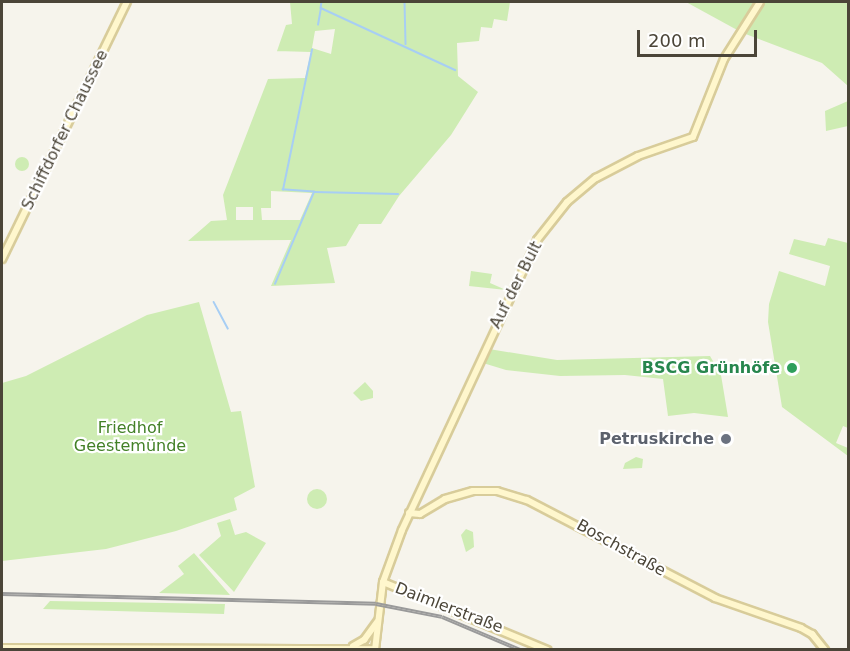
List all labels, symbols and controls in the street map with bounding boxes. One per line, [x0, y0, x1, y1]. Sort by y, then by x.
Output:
scale bar [640, 18, 760, 56]
text: 200 m [648, 30, 706, 51]
street label: Schiffdorfer Chaussee [18, 47, 112, 213]
street label: Auf der Bult [486, 238, 546, 332]
place label: BSCG Grünhöfe [642, 358, 780, 378]
marker: BSCG Grünhöfe [785, 361, 799, 375]
park label: Friedhof Geestemünde [74, 418, 186, 456]
place label: Petruskirche [599, 429, 714, 449]
marker: Petruskirche [719, 432, 733, 446]
street label: Boschstraße [573, 516, 669, 580]
street label: Daimlerstraße [392, 579, 506, 637]

